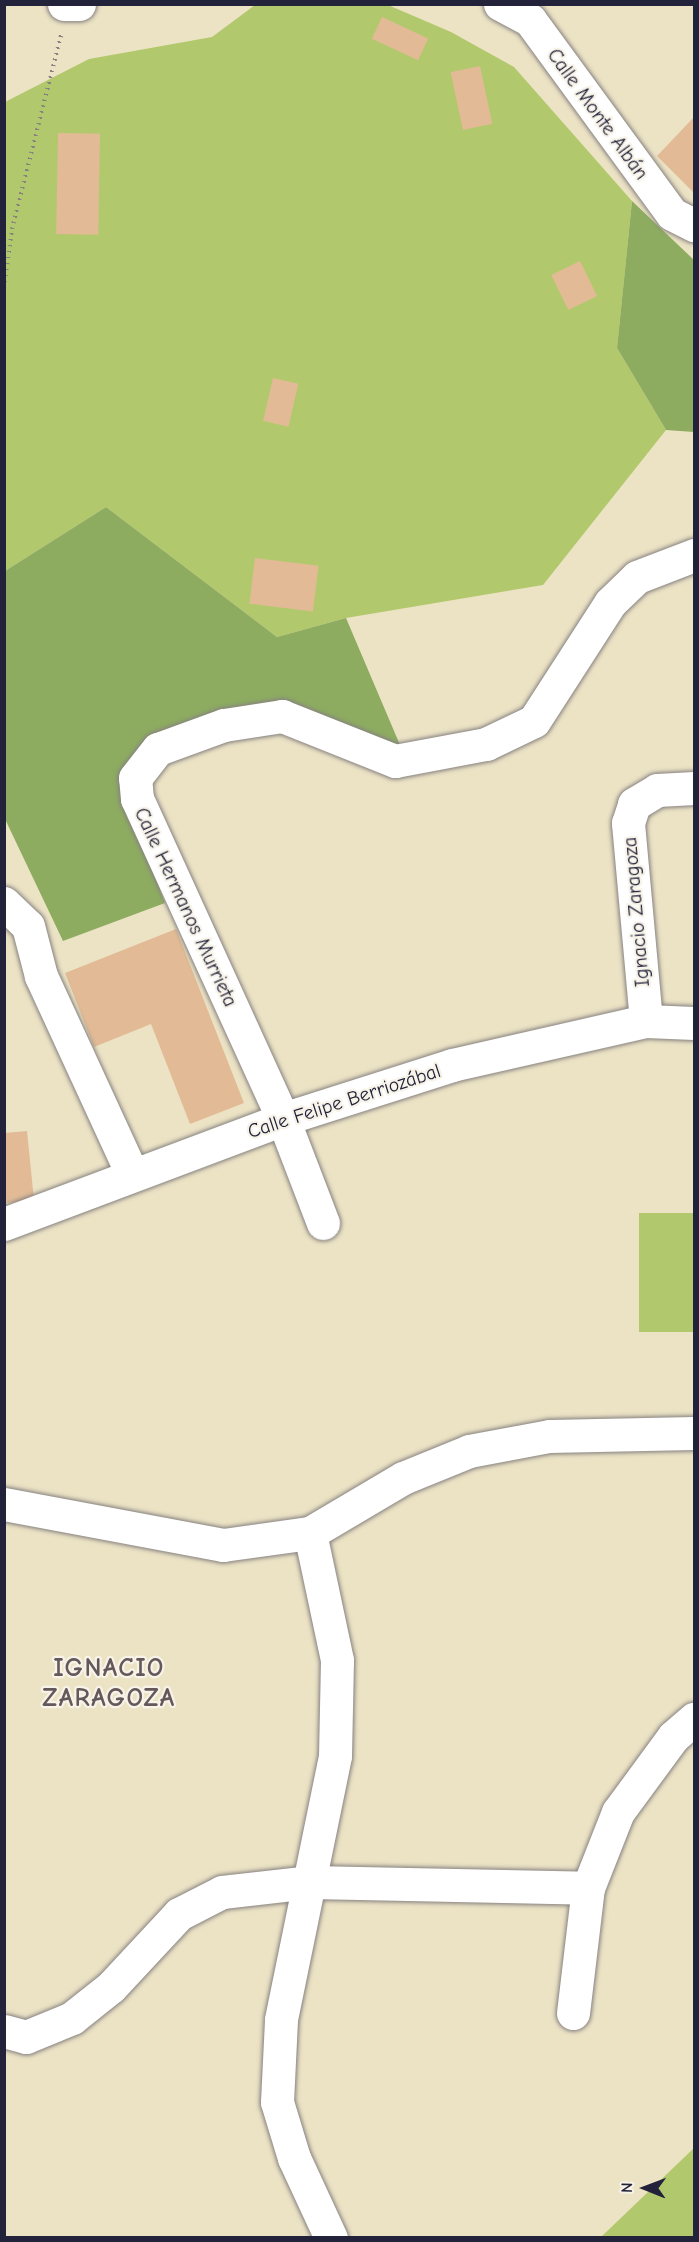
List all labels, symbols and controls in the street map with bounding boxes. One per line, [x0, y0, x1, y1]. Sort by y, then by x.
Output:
street label: Calle Monte Albán [542, 44, 654, 184]
street label: Calle Hermanos Murrieta [129, 804, 243, 1010]
street label: Ignacio Zaragoza [617, 836, 655, 988]
street label: Calle Felipe Berriozábal [244, 1058, 444, 1144]
district label: IGNACIO ZARAGOZA [42, 1653, 176, 1714]
north arrow [615, 2158, 675, 2218]
text: N [618, 2182, 636, 2193]

